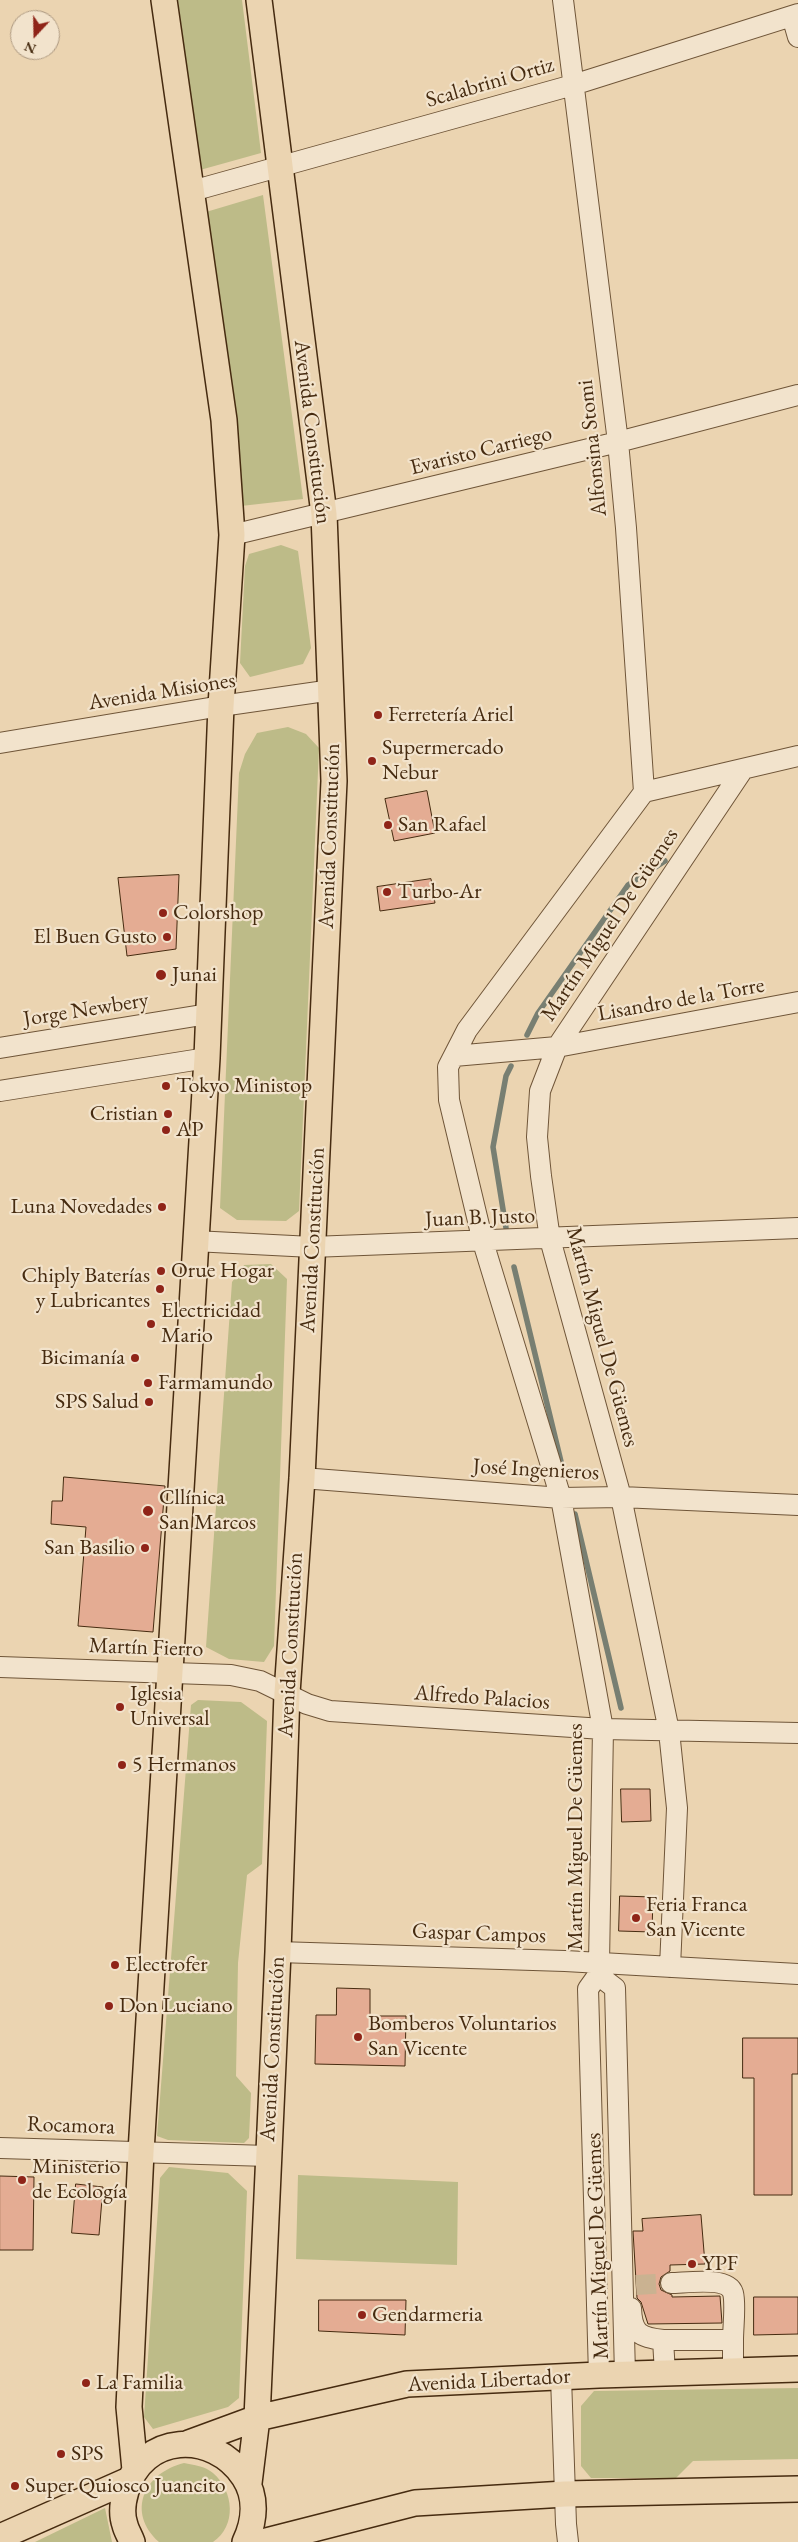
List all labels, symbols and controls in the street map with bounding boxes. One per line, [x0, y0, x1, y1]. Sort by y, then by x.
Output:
north arrow [10, 10, 60, 60]
text: N [21, 38, 39, 59]
street label: Scalabrini Ortiz [423, 52, 557, 114]
street label: Avenida Constitución [288, 338, 336, 526]
street label: Alfonsina Stomi [573, 378, 613, 518]
street label: Evaristo Carriego [407, 421, 555, 481]
street label: Avenida Misiones [87, 667, 237, 717]
place label: Ferretería Ariel [388, 702, 514, 728]
marker: Ferretería Ariel [372, 709, 384, 721]
place label: Supermercado Nebur [382, 735, 504, 786]
street label: Avenida Constitución [314, 743, 346, 929]
marker: Supermercado Nebur [366, 755, 378, 767]
place label: San Rafael [398, 812, 487, 838]
marker: San Rafael [382, 819, 394, 831]
street label: Martín Miguel De Güemes [536, 824, 684, 1026]
place label: Turbo-Ar [397, 879, 482, 905]
marker: Turbo-Ar [381, 886, 393, 898]
place label: Colorshop [173, 900, 263, 926]
marker: Colorshop [157, 907, 169, 919]
place label: El Buen Gusto [33, 924, 157, 950]
marker: El Buen Gusto [161, 931, 173, 943]
place label: Junai [172, 962, 217, 988]
marker: Junai [154, 968, 168, 982]
street label: Lisandro de la Torre [596, 972, 766, 1028]
street label: Jorge Newbery [22, 987, 150, 1033]
place label: Tokyo Ministop [176, 1073, 312, 1099]
marker: Tokyo Ministop [160, 1080, 172, 1092]
place label: Cristian [90, 1101, 158, 1127]
marker: Cristian [162, 1108, 174, 1120]
place label: AP [176, 1117, 203, 1143]
marker: AP [160, 1124, 172, 1136]
street label: Avenida Constitución [295, 1147, 331, 1333]
place label: Luna Novedades [11, 1194, 152, 1220]
marker: Luna Novedades [156, 1201, 168, 1213]
street label: Juan B. Justo [424, 1203, 536, 1233]
street label: Martín Miguel De Güemes [560, 1224, 644, 1450]
place label: Orue Hogar [171, 1258, 274, 1284]
place label: Chiply Baterías y Lubricantes [21, 1263, 150, 1314]
marker: Orue Hogar [155, 1265, 167, 1277]
marker: Chiply Baterías y Lubricantes [154, 1283, 166, 1295]
place label: Electricidad Mario [161, 1298, 261, 1350]
marker: Electricidad Mario [145, 1318, 157, 1330]
place label: Bicimanía [41, 1345, 125, 1371]
marker: Bicimanía [129, 1352, 141, 1364]
place label: Farmamundo [158, 1370, 273, 1396]
marker: Farmamundo [142, 1377, 154, 1389]
place label: SPS Salud [55, 1389, 139, 1415]
marker: SPS Salud [143, 1396, 155, 1408]
street label: José Ingenieros [472, 1454, 600, 1486]
place label: Cllínica San Marcos [159, 1485, 256, 1536]
marker: Cllínica San Marcos [141, 1504, 155, 1518]
place label: San Basilio [44, 1535, 135, 1561]
marker: San Basilio [139, 1542, 151, 1554]
street label: Avenida Constitución [273, 1552, 309, 1738]
street label: Martín Fierro [88, 1633, 204, 1663]
street label: Alfredo Palacios [413, 1680, 551, 1716]
place label: Iglesia Universal [130, 1681, 209, 1732]
marker: Iglesia Universal [114, 1701, 126, 1713]
street label: Martín Miguel De Güemes [563, 1723, 589, 1951]
place label: 5 Hermanos [132, 1752, 236, 1778]
marker: 5 Hermanos [116, 1759, 128, 1771]
place label: Feria Franca San Vicente [646, 1892, 748, 1944]
marker: Feria Franca San Vicente [630, 1912, 642, 1924]
street label: Gaspar Campos [411, 1918, 547, 1950]
place label: Electrofer [125, 1952, 208, 1978]
street label: Avenida Constitución [255, 1956, 291, 2142]
marker: Electrofer [109, 1959, 121, 1971]
place label: Don Luciano [119, 1993, 233, 2019]
marker: Don Luciano [103, 2000, 115, 2012]
place label: Bomberos Voluntarios San Vicente [368, 2011, 557, 2062]
marker: Bomberos Voluntarios San Vicente [352, 2031, 364, 2043]
street label: Rocamora [27, 2111, 115, 2141]
street label: Martín Miguel De Güemes [581, 2132, 615, 2360]
place label: Ministerio de Ecología [32, 2154, 127, 2206]
marker: Ministerio de Ecología [16, 2174, 28, 2186]
place label: YPF [702, 2251, 738, 2277]
marker: YPF [686, 2258, 698, 2270]
place label: Gendarmeria [372, 2302, 483, 2328]
marker: Gendarmeria [356, 2309, 368, 2321]
street label: Avenida Libertador [407, 2364, 571, 2398]
place label: La Familia [96, 2370, 183, 2396]
marker: La Familia [80, 2377, 92, 2389]
place label: SPS [71, 2441, 104, 2467]
marker: SPS [55, 2448, 67, 2460]
place label: Super Quiosco Juancito [25, 2473, 226, 2499]
marker: Super Quiosco Juancito [9, 2480, 21, 2492]

